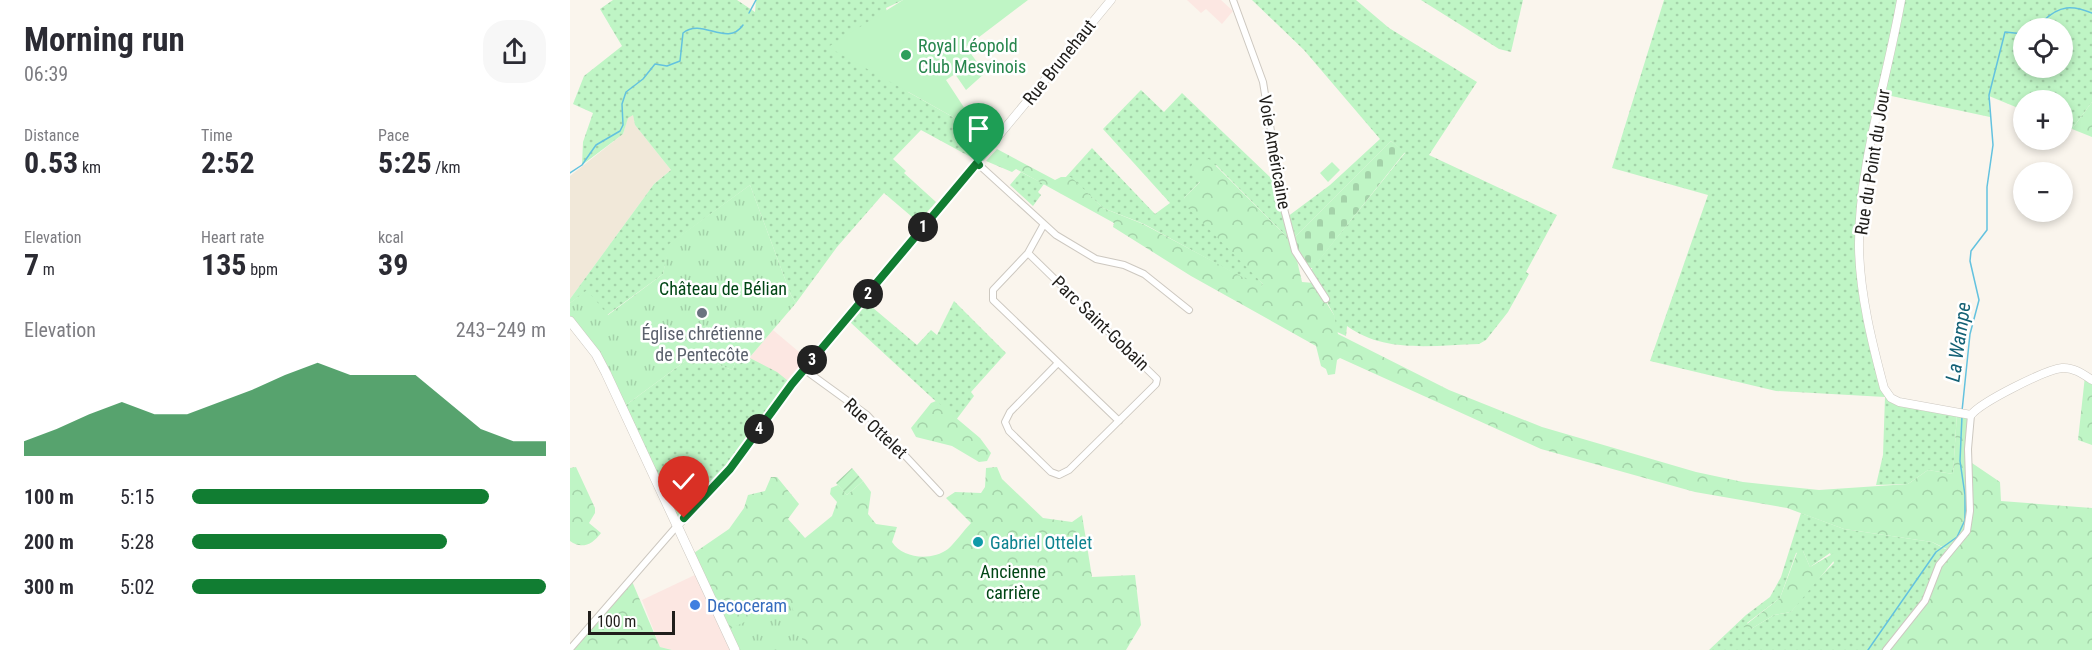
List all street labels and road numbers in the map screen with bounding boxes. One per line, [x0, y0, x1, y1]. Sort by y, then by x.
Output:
street label: Rue Brunehaut [1018, 15, 1100, 109]
street label: Rue du Point du Jour [1850, 87, 1894, 236]
street label: Voie Américaine [1255, 93, 1295, 211]
street label: Parc Saint-Gobain [1048, 271, 1154, 375]
street label: Rue Ottelet [840, 394, 912, 462]

